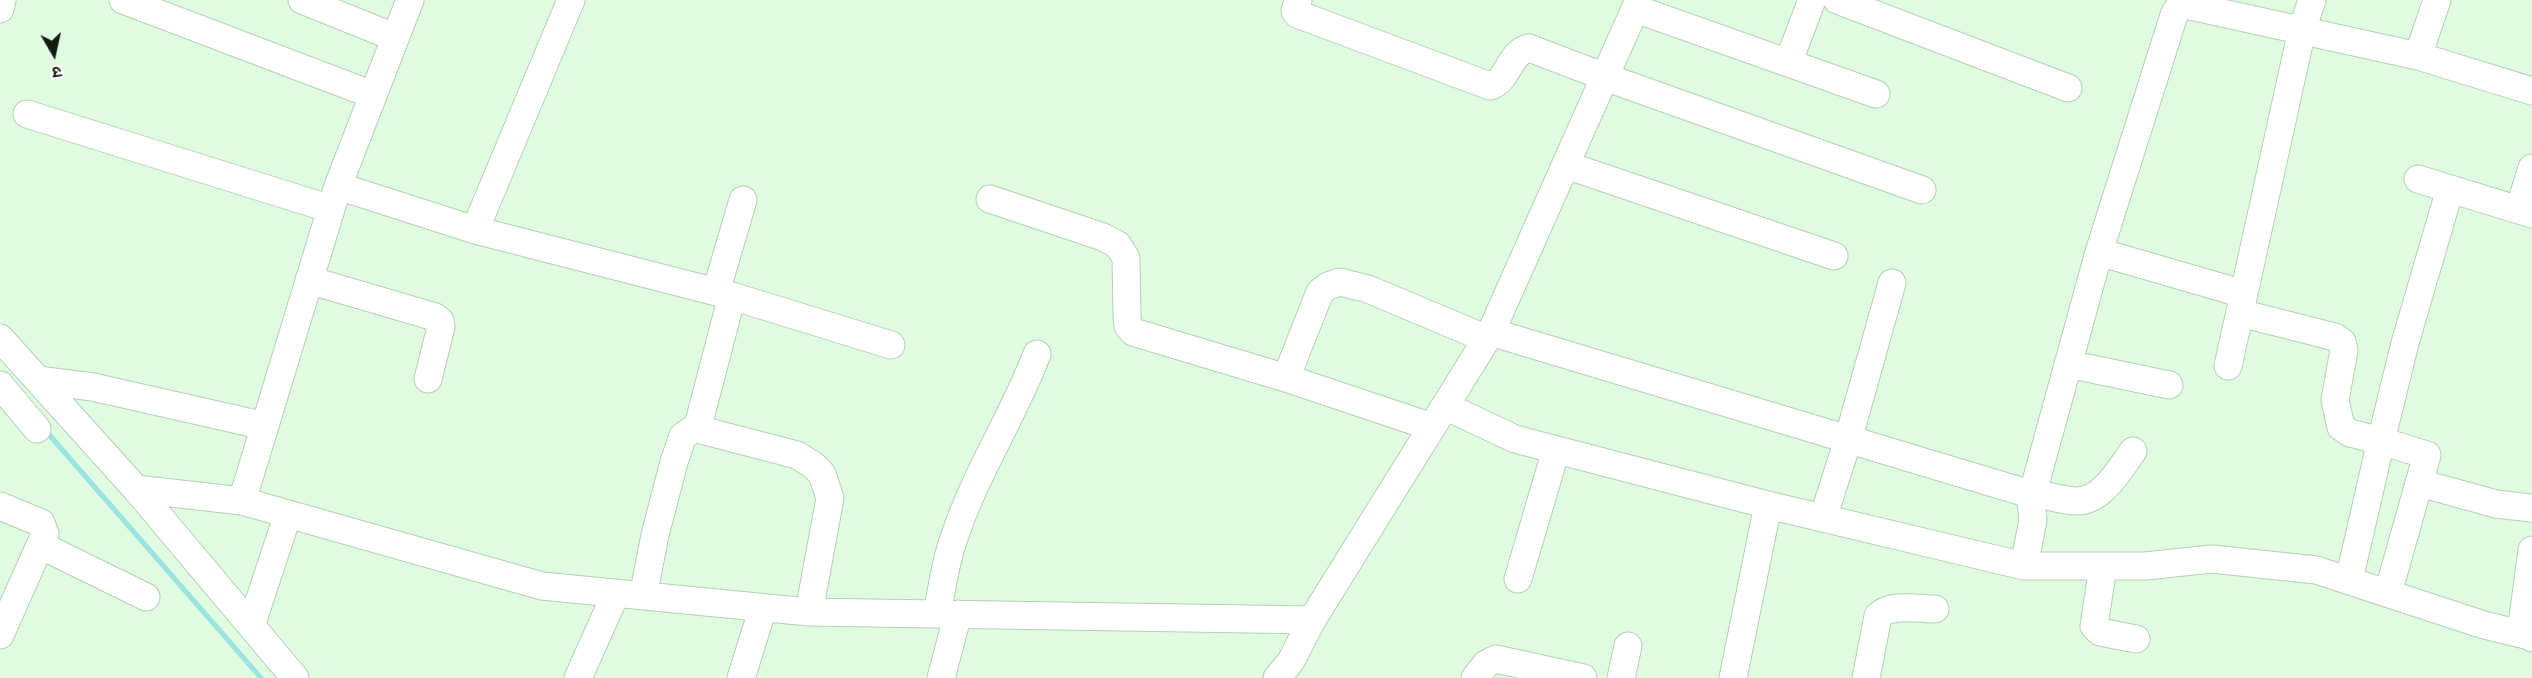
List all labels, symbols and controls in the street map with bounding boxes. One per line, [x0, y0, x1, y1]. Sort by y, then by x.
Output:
north arrow [24, 24, 84, 84]
text: उ [51, 62, 63, 82]

